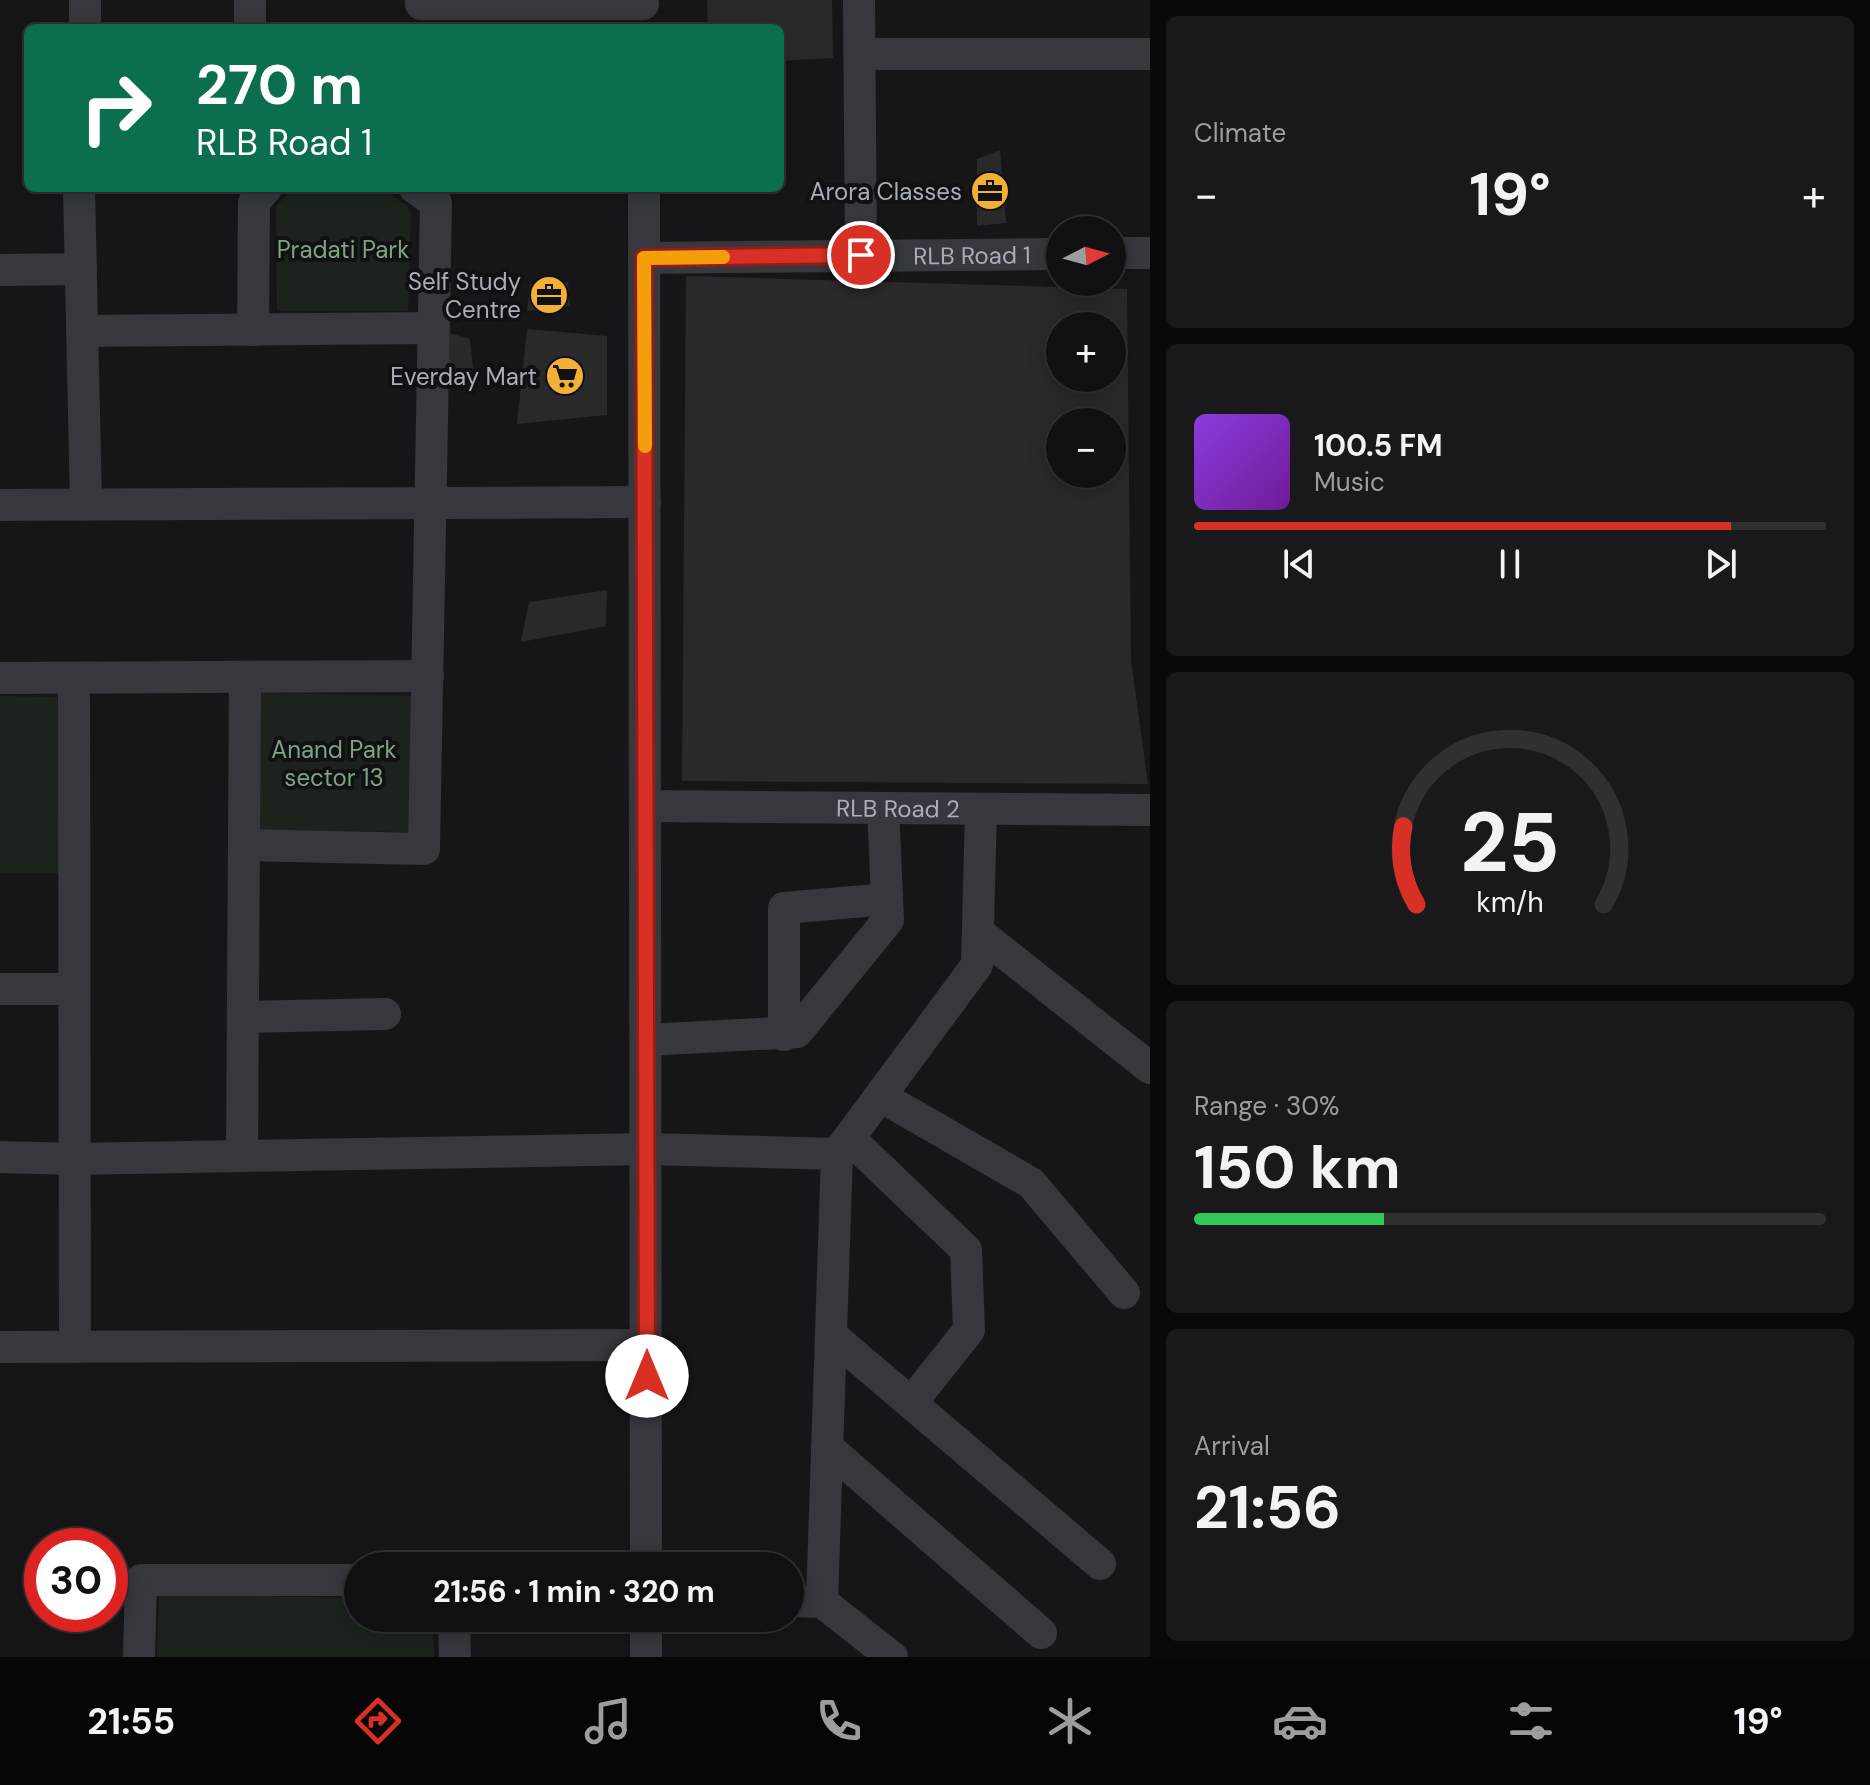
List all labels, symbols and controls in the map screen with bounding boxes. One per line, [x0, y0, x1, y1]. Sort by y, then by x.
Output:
text: 270 m [196, 48, 363, 121]
icon: right [64, 56, 168, 160]
text: Climate [1194, 116, 1286, 150]
text: RLB Road 1 [196, 119, 372, 166]
text: 19° [1469, 155, 1551, 234]
text: − [1194, 166, 1218, 224]
text: + [1802, 166, 1826, 224]
office icon: Arora Classes [969, 170, 1011, 212]
place label: Arora Classes [810, 176, 962, 207]
north arrow [1046, 216, 1126, 296]
map controls [1046, 216, 1126, 488]
pin [827, 221, 895, 289]
icon: arrive [839, 233, 883, 277]
park label: Pradati Park [277, 234, 409, 265]
street label: RLB Road 1 [913, 239, 1031, 271]
place label: Self Study Centre [408, 266, 521, 325]
office icon: Self Study Centre [528, 274, 570, 316]
button: + [1046, 312, 1126, 392]
supermarket icon: Everday Mart [544, 355, 586, 397]
place label: Everday Mart [390, 361, 537, 392]
button: − [1046, 408, 1126, 488]
text: 100.5 FM [1314, 426, 1443, 465]
text: Music [1314, 465, 1385, 499]
icon: previous [1277, 542, 1321, 586]
icon: pause [1488, 542, 1532, 586]
icon: next [1699, 542, 1743, 586]
park label: Anand Park sector 13 [271, 734, 397, 793]
text: 25 [1460, 787, 1560, 896]
street label: RLB Road 2 [836, 792, 960, 824]
text: km/h [1476, 884, 1544, 921]
text: Range · 30% [1194, 1089, 1339, 1123]
text: 150 km [1194, 1128, 1401, 1207]
position arrow [605, 1334, 689, 1418]
text: Arrival [1194, 1429, 1270, 1463]
text: 21:56 [1194, 1468, 1341, 1547]
speed limit sign: 30 [24, 1528, 128, 1632]
text: 21:56 · 1 min · 320 m [433, 1572, 715, 1611]
icon: directions [350, 1693, 406, 1749]
icon: music [580, 1693, 636, 1749]
icon: phone [811, 1693, 867, 1749]
icon: climate [1042, 1693, 1098, 1749]
icon: car [1272, 1693, 1328, 1749]
icon: filters [1503, 1693, 1559, 1749]
text: 21:55 [87, 1698, 175, 1745]
text: 19° [1734, 1698, 1783, 1745]

